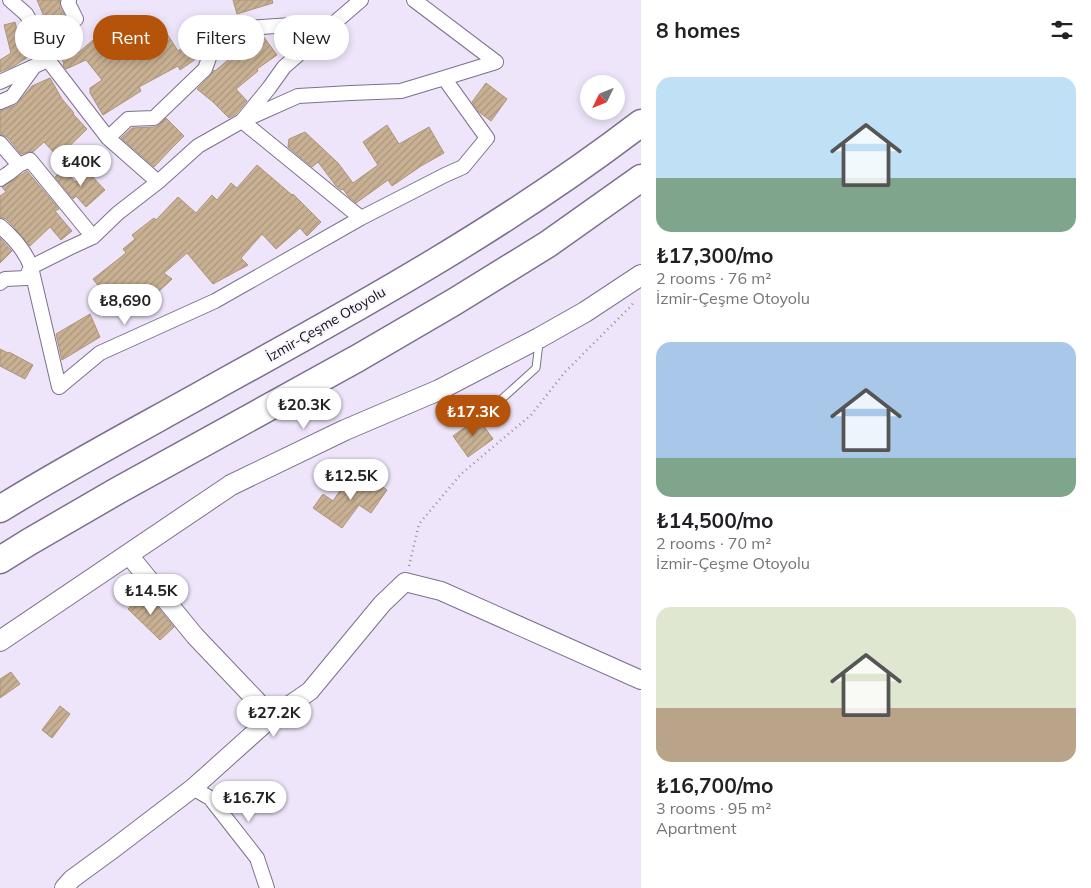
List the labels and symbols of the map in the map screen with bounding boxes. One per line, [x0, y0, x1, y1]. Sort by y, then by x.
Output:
north arrow [580, 75, 625, 120]
pin: ₺40K [51, 144, 111, 187]
street label: İzmir-Çeşme Otoyolu [263, 283, 389, 365]
pin: ₺8,690 [84, 284, 166, 326]
pin: ₺20.3K [263, 388, 345, 430]
pin: ₺17.3K [432, 394, 514, 437]
pin: ₺12.5K [310, 458, 392, 501]
pin: ₺14.5K [110, 574, 192, 616]
pin: ₺27.2K [233, 696, 315, 738]
pin: ₺16.7K [208, 780, 290, 823]

